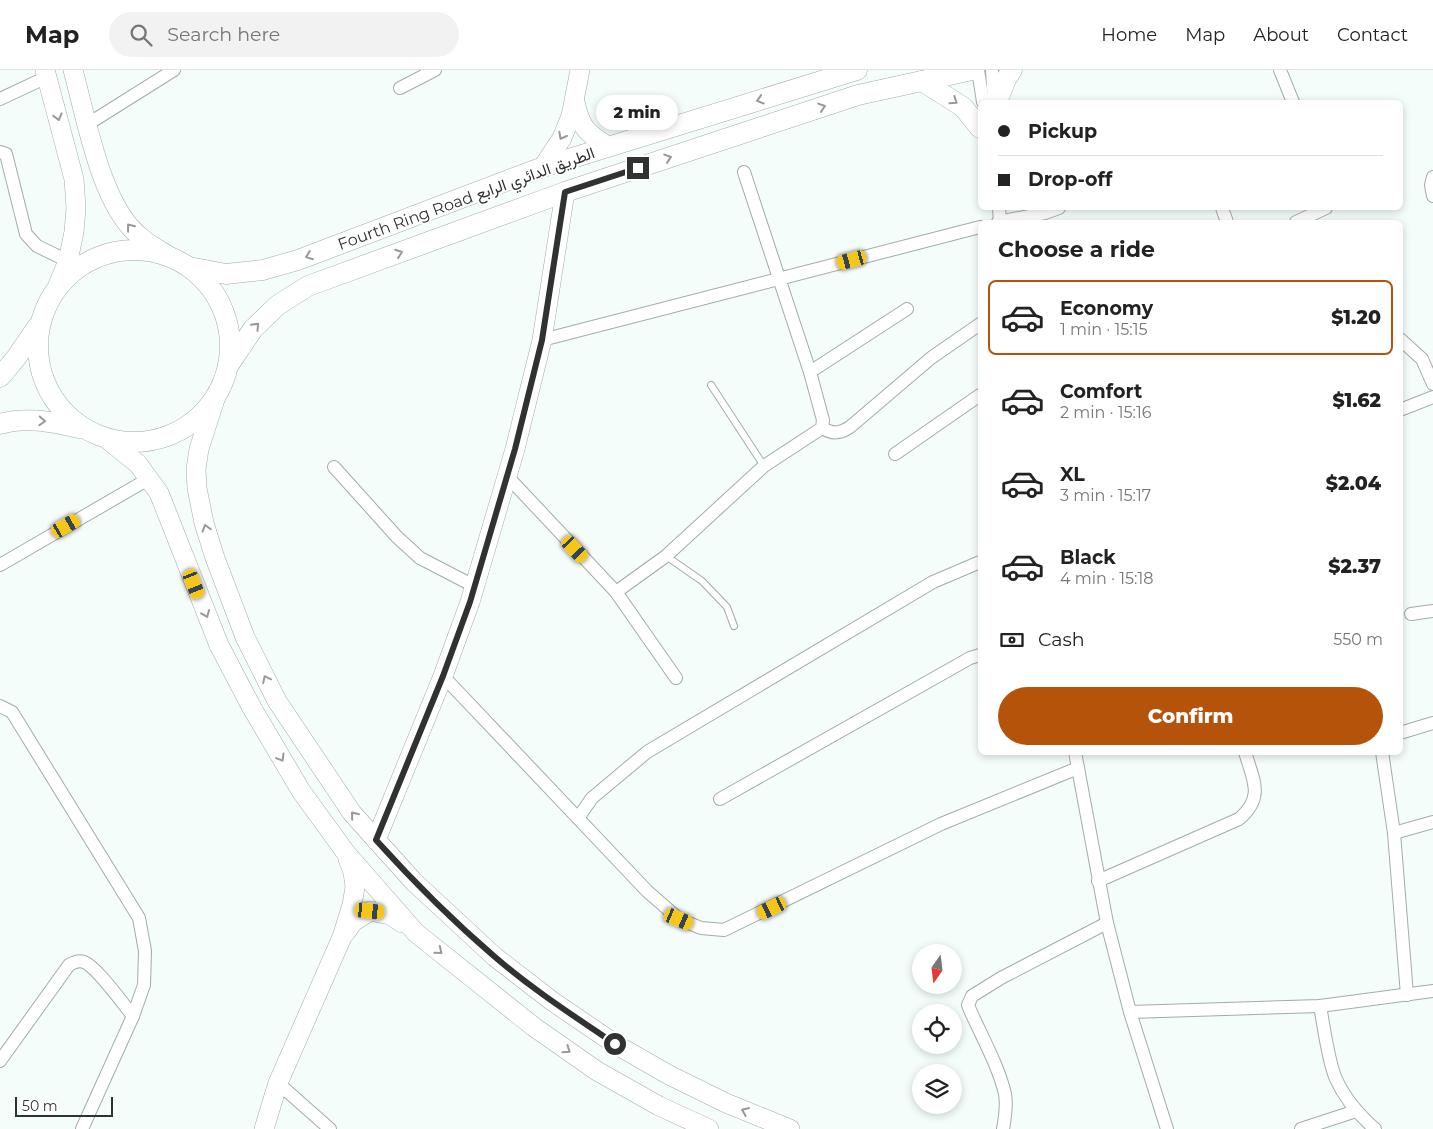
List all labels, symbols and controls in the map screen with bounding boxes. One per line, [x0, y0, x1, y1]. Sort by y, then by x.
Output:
search box [109, 12, 459, 57]
text: Map [25, 20, 79, 49]
icon: search [127, 21, 155, 49]
text: Search here [167, 23, 280, 46]
text: Home [1101, 24, 1157, 46]
text: Map [1185, 24, 1225, 46]
text: About [1253, 24, 1309, 46]
text: Contact [1337, 24, 1408, 46]
one-way arrow [757, 94, 765, 104]
one-way arrow [949, 94, 958, 104]
callout: 2 min [597, 96, 679, 131]
text: 2 min [613, 103, 661, 122]
one-way arrow [817, 103, 826, 113]
one-way arrow [52, 113, 63, 122]
text: Pickup [1028, 120, 1097, 143]
one-way arrow [558, 131, 568, 140]
street label: Fourth Ring Road الطريق الدائري الرابع [335, 143, 599, 258]
one-way arrow [663, 154, 671, 164]
route end [627, 157, 649, 179]
text: Drop-off [1028, 168, 1112, 191]
one-way arrow [127, 223, 136, 232]
text: Choose a ride [998, 236, 1155, 263]
one-way arrow [394, 248, 403, 259]
car [835, 249, 868, 271]
one-way arrow [305, 250, 314, 260]
icon: car [1000, 295, 1045, 340]
text: Economy [1060, 297, 1153, 320]
text: $1.20 [1331, 306, 1381, 329]
text: 1 min · 15:15 [1060, 320, 1148, 339]
one-way arrow [250, 323, 259, 332]
icon: car [1000, 378, 1045, 423]
text: Comfort [1060, 380, 1142, 403]
text: $1.62 [1332, 389, 1381, 412]
text: 2 min · 15:16 [1060, 403, 1152, 422]
one-way arrow [39, 415, 47, 426]
icon: car [1000, 461, 1045, 506]
text: XL [1060, 463, 1085, 486]
text: $2.04 [1326, 472, 1381, 495]
text: 3 min · 15:17 [1060, 486, 1151, 505]
car [49, 512, 82, 540]
one-way arrow [202, 525, 212, 533]
car [559, 533, 590, 565]
icon: car [1000, 544, 1045, 589]
text: Black [1060, 546, 1116, 569]
text: $2.37 [1328, 555, 1381, 578]
car [181, 567, 206, 601]
text: 4 min · 15:18 [1060, 569, 1154, 588]
one-way arrow [200, 609, 210, 618]
icon: cash [998, 626, 1026, 654]
text: Cash [1038, 628, 1085, 651]
text: 550 m [1333, 630, 1383, 649]
one-way arrow [262, 675, 272, 684]
button: Confirm [998, 687, 1383, 745]
one-way arrow [275, 753, 285, 762]
one-way arrow [352, 812, 360, 821]
car [755, 895, 788, 921]
car [354, 902, 385, 920]
car [662, 906, 695, 932]
north arrow [912, 944, 962, 994]
map controls [912, 944, 962, 1114]
one-way arrow [433, 945, 442, 953]
button: locate [912, 1004, 962, 1054]
route start [604, 1033, 626, 1055]
one-way arrow [561, 1044, 571, 1053]
button: layers [912, 1064, 962, 1114]
scale bar [15, 1094, 112, 1117]
text: 50 m [22, 1097, 58, 1115]
one-way arrow [741, 1107, 750, 1117]

